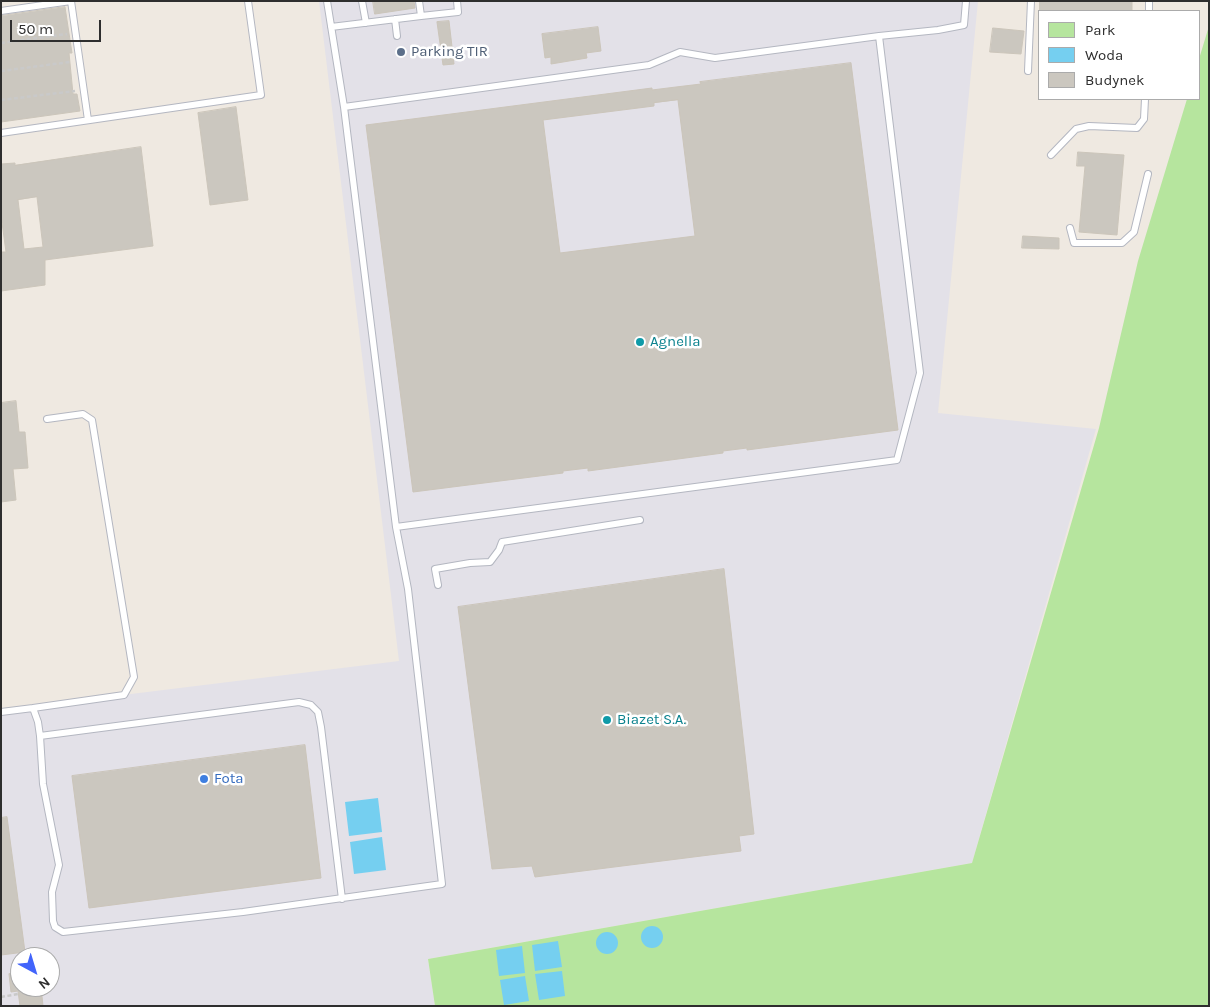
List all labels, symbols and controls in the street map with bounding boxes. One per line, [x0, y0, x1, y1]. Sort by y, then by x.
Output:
scale bar [12, 10, 104, 42]
legend [1038, 10, 1200, 100]
text: 50 m [18, 20, 53, 38]
text: Park [1085, 21, 1115, 39]
place label: Parking TIR [411, 43, 488, 61]
marker: Parking TIR [395, 46, 407, 58]
text: Woda [1085, 46, 1123, 64]
text: Budynek [1085, 71, 1144, 89]
place label: Agnella [650, 333, 700, 351]
marker: Agnella [634, 336, 646, 348]
place label: Biazet S.A. [617, 711, 686, 729]
marker: Biazet S.A. [601, 714, 613, 726]
place label: Fota [214, 770, 244, 788]
marker: Fota [198, 773, 210, 785]
north arrow [10, 947, 60, 997]
text: N [35, 973, 53, 993]

